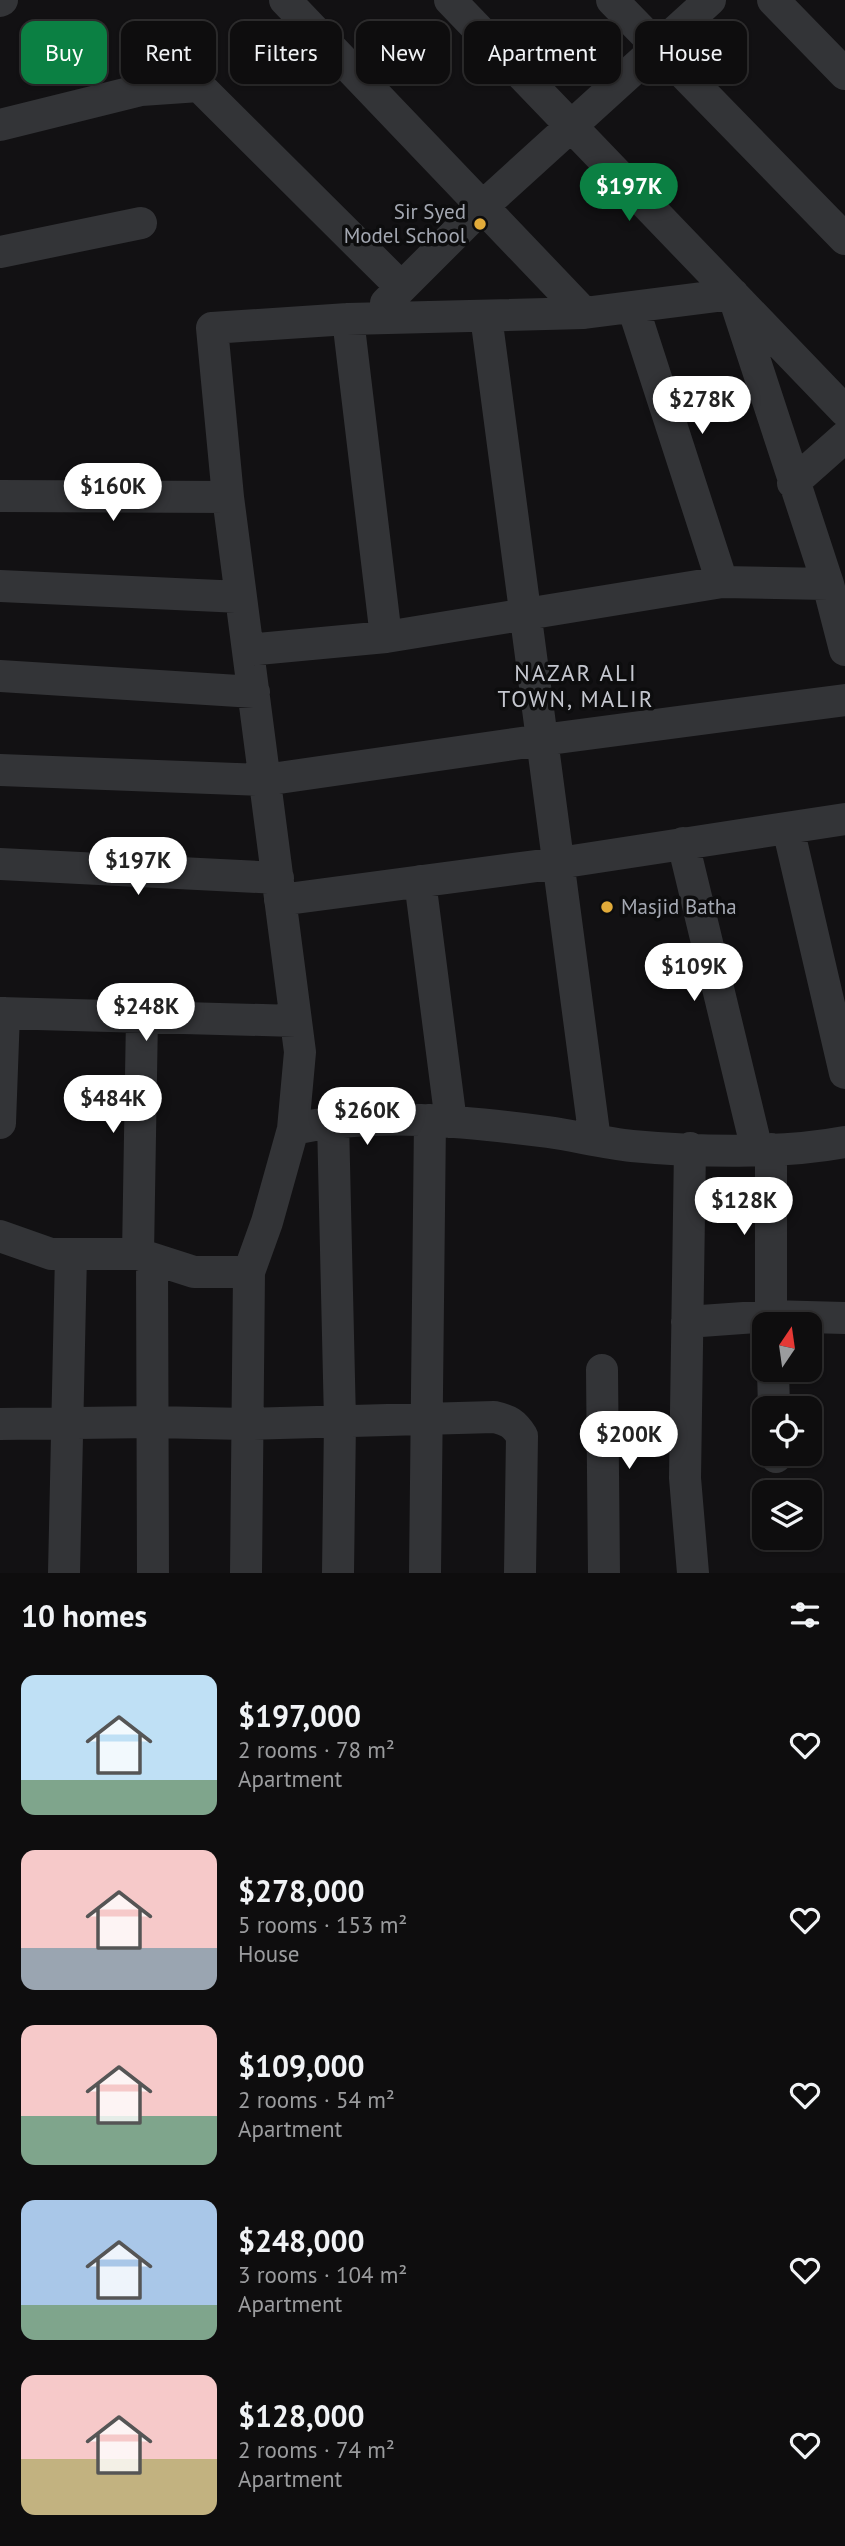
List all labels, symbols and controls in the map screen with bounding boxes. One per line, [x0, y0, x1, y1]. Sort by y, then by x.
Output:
chip: Buy [21, 21, 107, 84]
chip: Rent [121, 21, 216, 84]
chip: Filters [230, 21, 342, 84]
chip: New [356, 21, 450, 84]
chip: Apartment [464, 21, 621, 84]
chip: House [635, 21, 747, 84]
pin: $197K [580, 164, 678, 223]
text: $197K [596, 171, 662, 200]
place label: Sir Syed Model School [344, 198, 466, 249]
marker: Sir Syed Model School [472, 216, 488, 232]
pin: $278K [653, 376, 751, 436]
text: $278K [669, 384, 735, 413]
pin: $160K [64, 463, 162, 523]
text: $160K [80, 471, 146, 500]
district label: NAZAR ALI TOWN, MALIR [498, 658, 654, 713]
pin: $197K [89, 838, 187, 897]
text: $197K [105, 845, 171, 874]
place label: Masjid Batha [621, 893, 737, 920]
marker: Masjid Batha [599, 899, 615, 915]
pin: $109K [645, 944, 743, 1003]
text: $109K [661, 951, 727, 980]
pin: $248K [97, 984, 195, 1043]
text: $248K [113, 991, 179, 1020]
pin: $484K [64, 1076, 162, 1135]
text: $484K [80, 1083, 146, 1112]
pin: $260K [318, 1088, 416, 1147]
text: $260K [334, 1095, 400, 1124]
pin: $128K [695, 1178, 793, 1237]
text: $128K [711, 1185, 777, 1214]
north arrow [752, 1312, 822, 1382]
map controls [752, 1312, 822, 1550]
button: locate [752, 1396, 822, 1466]
pin: $200K [580, 1412, 678, 1471]
text: $200K [596, 1419, 662, 1448]
button: layers [752, 1480, 822, 1550]
text: 10 homes [21, 1596, 147, 1635]
icon: filters [786, 1596, 824, 1634]
text: $197,000 [238, 1696, 361, 1735]
icon: home [77, 1703, 161, 1787]
icon: heart [786, 1726, 824, 1764]
text: 2 rooms · 78 m² [238, 1735, 395, 1764]
text: Apartment [238, 1764, 342, 1793]
text: $278,000 [238, 1871, 365, 1910]
icon: home [77, 1878, 161, 1962]
icon: heart [786, 1901, 824, 1939]
text: 5 rooms · 153 m² [238, 1910, 407, 1939]
text: House [238, 1939, 300, 1968]
text: $109,000 [238, 2046, 365, 2085]
icon: home [77, 2053, 161, 2137]
icon: heart [786, 2076, 824, 2114]
text: 2 rooms · 54 m² [238, 2085, 395, 2114]
text: Apartment [238, 2114, 342, 2143]
text: $248,000 [238, 2221, 365, 2260]
icon: home [77, 2228, 161, 2312]
icon: heart [786, 2251, 824, 2289]
text: 3 rooms · 104 m² [238, 2260, 407, 2289]
text: Apartment [238, 2289, 342, 2318]
text: $128,000 [238, 2396, 365, 2435]
icon: home [77, 2403, 161, 2487]
icon: heart [786, 2426, 824, 2464]
text: 2 rooms · 74 m² [238, 2435, 395, 2464]
text: Apartment [238, 2464, 342, 2493]

